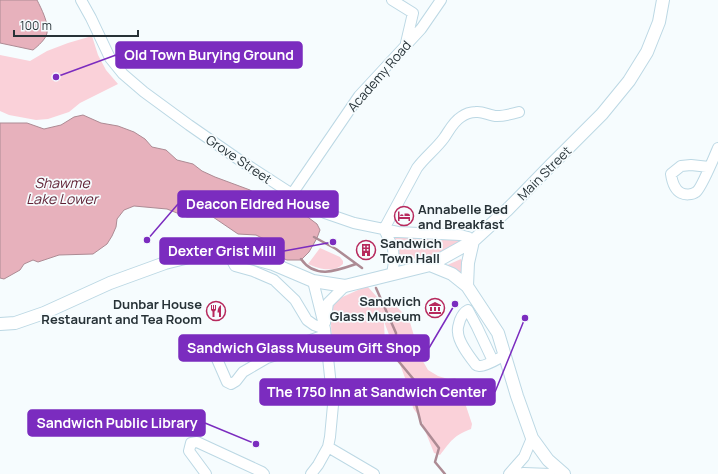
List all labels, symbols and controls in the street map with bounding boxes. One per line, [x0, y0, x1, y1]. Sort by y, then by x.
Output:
scale bar [14, 12, 138, 38]
text: 100 m [20, 17, 52, 34]
street label: Academy Road [343, 37, 415, 115]
callout: Old Town Burying Ground [116, 42, 302, 68]
text: Old Town Burying Ground [124, 45, 294, 64]
street label: Grove Street [203, 130, 275, 188]
street label: Main Street [513, 142, 575, 204]
water label: Shawme Lake Lower [26, 173, 100, 208]
callout: Deacon Eldred House [178, 191, 338, 217]
text: Deacon Eldred House [186, 194, 330, 213]
place label: Annabelle Bed and Breakfast [418, 200, 508, 233]
hotel icon: Annabelle Bed and Breakfast [393, 205, 415, 227]
place label: Sandwich Town Hall [380, 234, 442, 267]
callout: Dexter Grist Mill [160, 238, 284, 264]
building icon: Sandwich Town Hall [355, 239, 377, 261]
text: Dexter Grist Mill [168, 241, 276, 260]
place label: Sandwich Glass Museum [330, 292, 421, 325]
place label: Dunbar House Restaurant and Tea Room [41, 295, 202, 328]
museum icon: Sandwich Glass Museum [424, 297, 446, 319]
restaurant icon: Dunbar House Restaurant and Tea Room [205, 300, 227, 322]
callout: Sandwich Glass Museum Gift Shop [179, 335, 429, 361]
text: Sandwich Glass Museum Gift Shop [187, 338, 421, 357]
callout: The 1750 Inn at Sandwich Center [260, 379, 495, 405]
text: The 1750 Inn at Sandwich Center [267, 382, 487, 401]
callout: Sandwich Public Library [28, 410, 205, 436]
text: Sandwich Public Library [36, 413, 198, 432]

